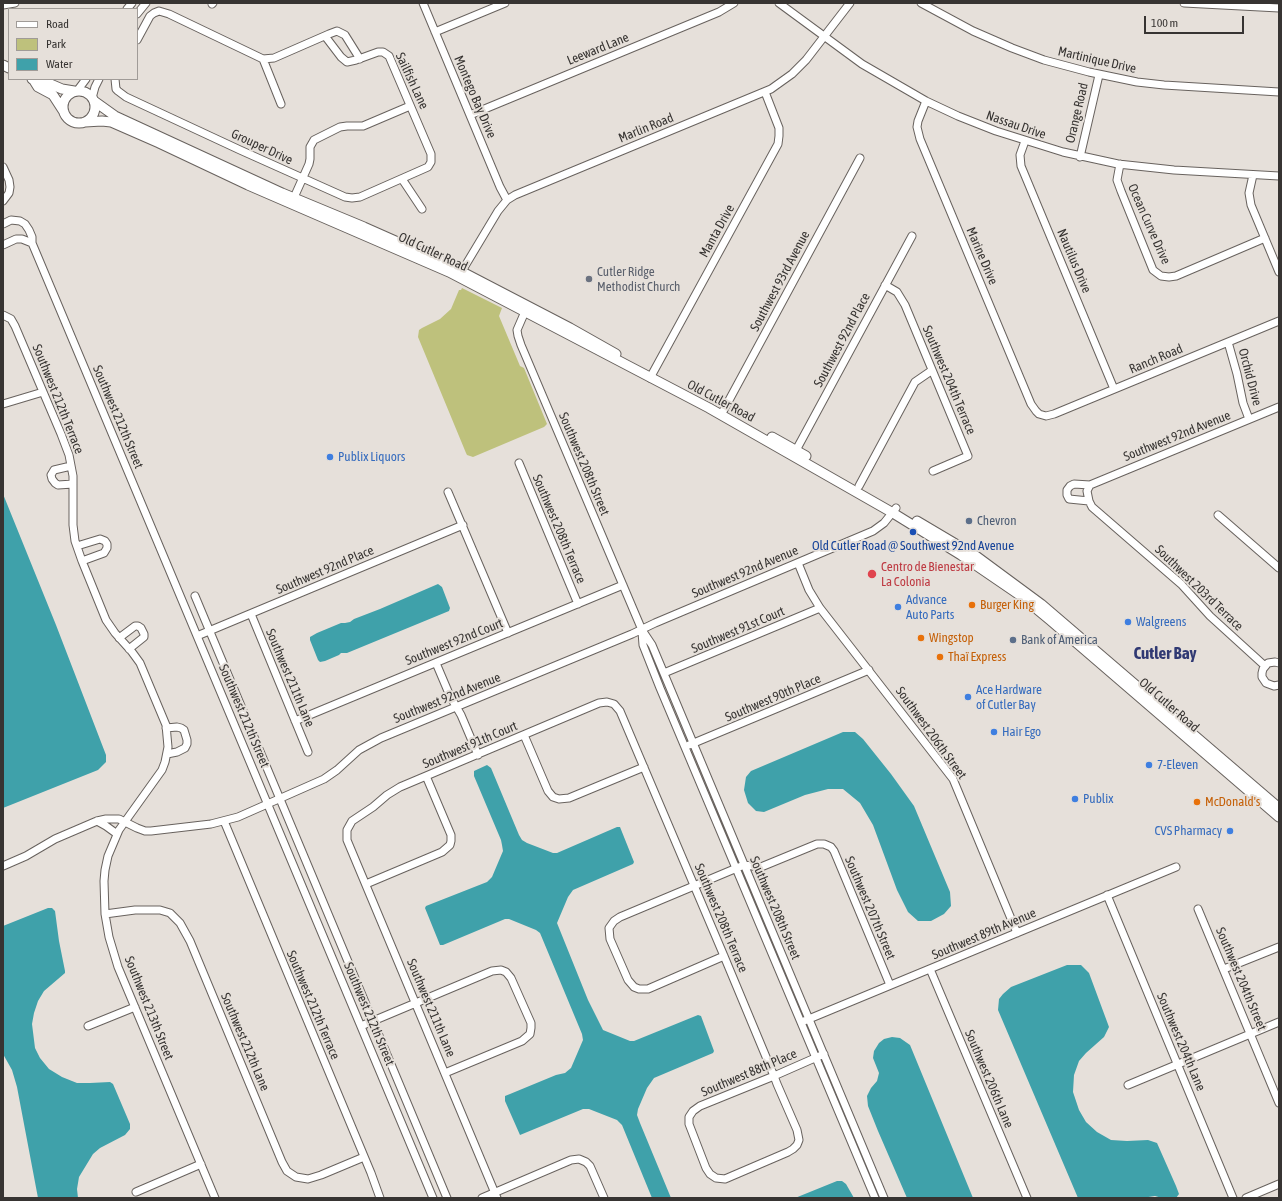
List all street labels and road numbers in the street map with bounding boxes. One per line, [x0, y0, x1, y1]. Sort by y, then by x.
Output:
street label: Leeward Lane [565, 30, 631, 68]
street label: Martinique Drive [1056, 43, 1138, 77]
street label: Sailfish Lane [392, 50, 432, 112]
street label: Montego Bay Drive [451, 53, 499, 141]
street label: Orange Road [1062, 81, 1092, 145]
street label: Nassau Drive [984, 107, 1048, 143]
street label: Marlin Road [616, 110, 676, 146]
street label: Grouper Drive [229, 126, 295, 168]
street label: Ocean Curve Drive [1124, 181, 1174, 267]
street label: Manta Drive [696, 202, 738, 260]
street label: Marine Drive [963, 225, 1001, 287]
street label: Nautilus Drive [1054, 227, 1094, 295]
street label: Southwest 93rd Avenue [747, 228, 813, 334]
street label: Old Cutler Road [396, 229, 470, 275]
street label: Southwest 92nd Place [811, 290, 873, 390]
street label: Southwest 204th Terrace [919, 323, 979, 437]
street label: Ranch Road [1127, 341, 1185, 377]
street label: Southwest 212th Terrace [29, 342, 87, 456]
street label: Orchid Drive [1235, 347, 1265, 407]
street label: Southwest 212th Street [89, 363, 147, 471]
street label: Old Cutler Road [685, 377, 757, 425]
street label: Southwest 92nd Avenue [1121, 407, 1233, 465]
street label: Southwest 208th Street [555, 410, 613, 518]
street label: Southwest 208th Terrace [529, 472, 589, 586]
street label: Southwest 92nd Place [274, 542, 376, 598]
street label: Southwest 203rd Terrace [1152, 542, 1246, 634]
street label: Southwest 92nd Avenue [689, 543, 801, 601]
street label: Southwest 91st Court [689, 603, 787, 657]
street label: Southwest 92nd Court [403, 615, 505, 669]
street label: Southwest 211th Lane [262, 627, 318, 729]
street label: Southwest 212th Street [215, 662, 273, 770]
street label: Southwest 92nd Avenue [391, 669, 503, 727]
street label: Southwest 90th Place [723, 671, 823, 725]
street label: Old Cutler Road [1136, 675, 1202, 735]
street label: Southwest 206th Street [892, 684, 970, 782]
street label: Southwest 91th Court [420, 718, 520, 772]
street label: Southwest 208th Street [746, 854, 804, 962]
street label: Southwest 207th Street [841, 854, 899, 962]
street label: Southwest 208th Terrace [691, 861, 751, 975]
street label: Southwest 89th Avenue [930, 905, 1038, 963]
street label: Southwest 204th Street [1212, 925, 1270, 1033]
street label: Southwest 212th Terrace [283, 948, 343, 1062]
street label: Southwest 213th Street [121, 954, 177, 1062]
street label: Southwest 211th Lane [403, 957, 459, 1059]
street label: Southwest 212th Street [340, 960, 398, 1068]
street label: Southwest 212th Lane [217, 991, 273, 1093]
street label: Southwest 204th Lane [1153, 991, 1209, 1093]
street label: Southwest 206th Lane [961, 1028, 1017, 1130]
street label: Southwest 88th Place [699, 1046, 799, 1100]

